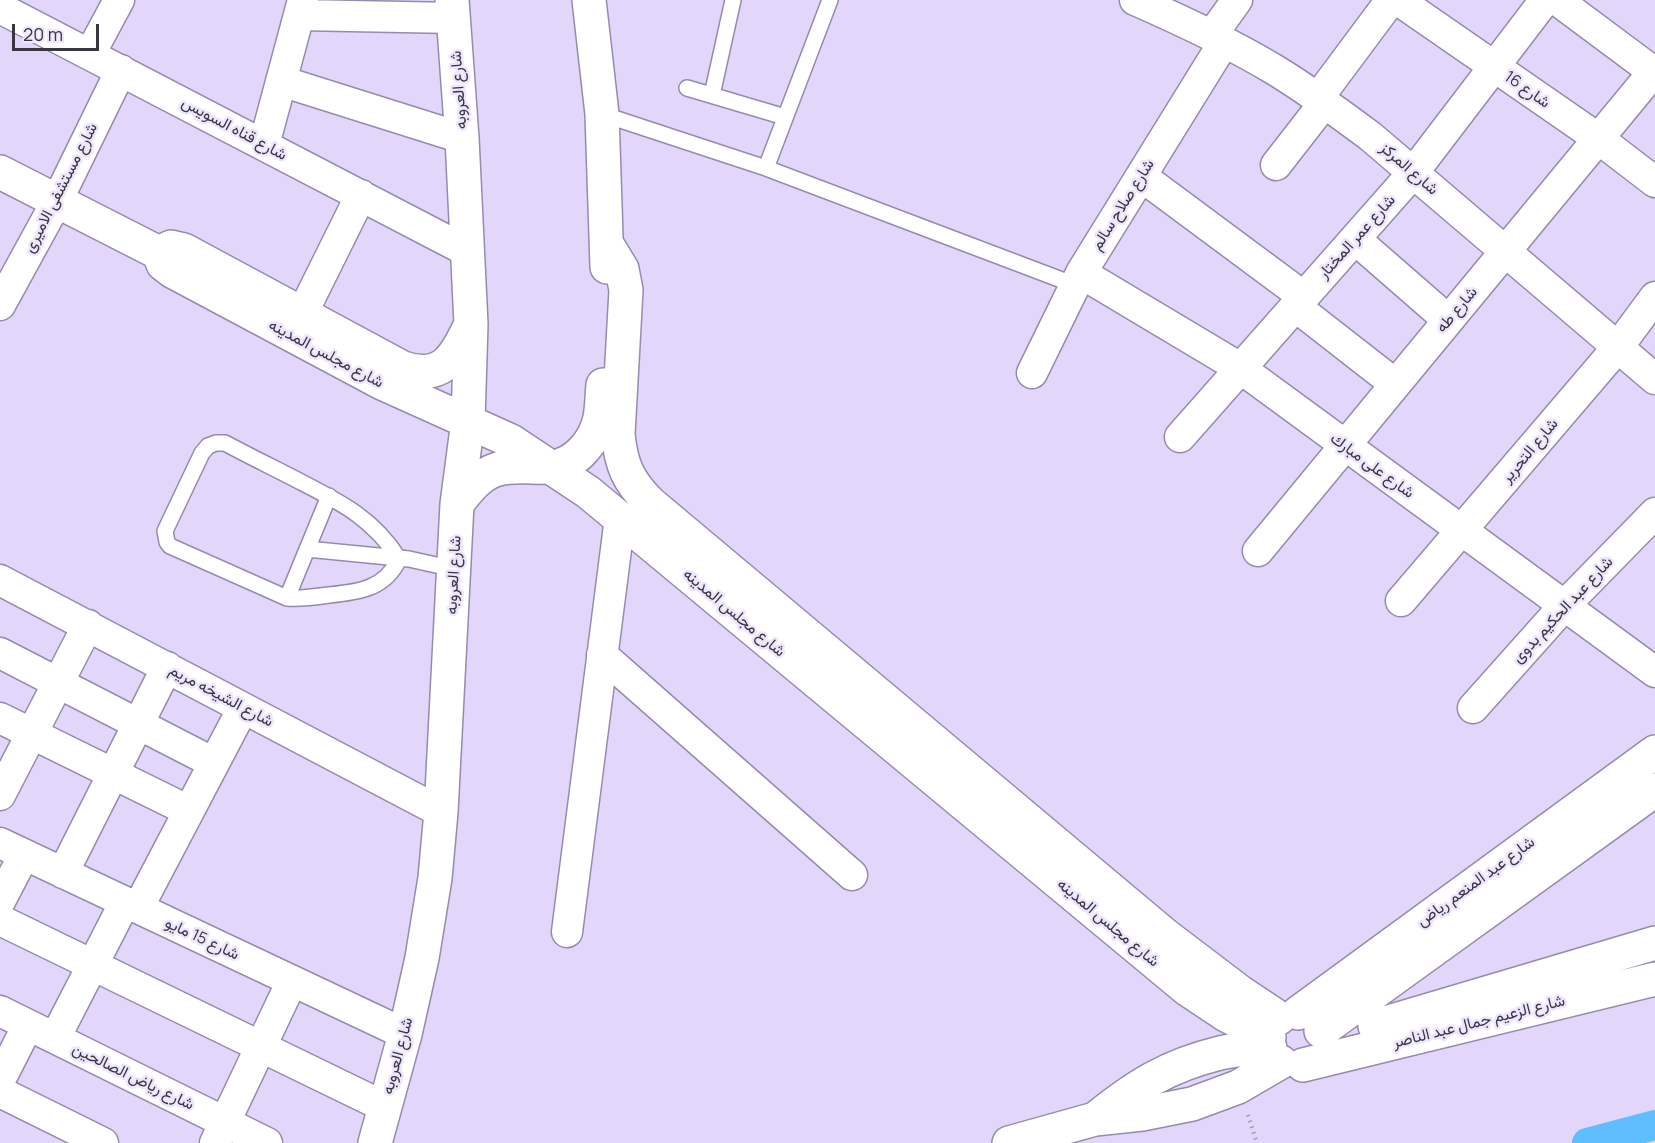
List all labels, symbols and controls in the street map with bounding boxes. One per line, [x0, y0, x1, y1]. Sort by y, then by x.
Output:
scale bar [15, 12, 102, 50]
text: 20 m [23, 22, 63, 46]
street label: شارع العروبه [447, 50, 471, 130]
street label: شارع 16 [1500, 67, 1554, 113]
street label: شارع قناه السويس [178, 93, 290, 165]
street label: شارع مستشفى الاميرى [20, 120, 102, 256]
street label: شارع المركز [1376, 139, 1442, 199]
street label: شارع صلاح سالم [1087, 156, 1159, 254]
street label: شارع عمر المختار [1314, 191, 1400, 283]
street label: شارع طه [1432, 283, 1482, 337]
street label: شارع مجلس المدينه [265, 316, 387, 392]
street label: شارع التحرير [1498, 415, 1562, 487]
street label: شارع على مبارك [1326, 429, 1418, 503]
street label: شارع العروبه [442, 535, 466, 615]
street label: شارع عبد الحكيم بدوى [1509, 553, 1617, 667]
street label: شارع مجلس المدينه [679, 565, 789, 661]
street label: شارع الشيخه مريم [166, 660, 276, 732]
street label: شارع عبد المنعم رياض [1413, 833, 1539, 931]
street label: شارع مجلس المدينه [1053, 875, 1163, 971]
street label: شارع 15 مايو [162, 913, 242, 965]
street label: شارع الزعيم جمال عبد الناصر [1391, 991, 1567, 1053]
street label: شارع العروبه [379, 1015, 417, 1097]
street label: شارع رياض الصالحين [69, 1039, 197, 1115]

